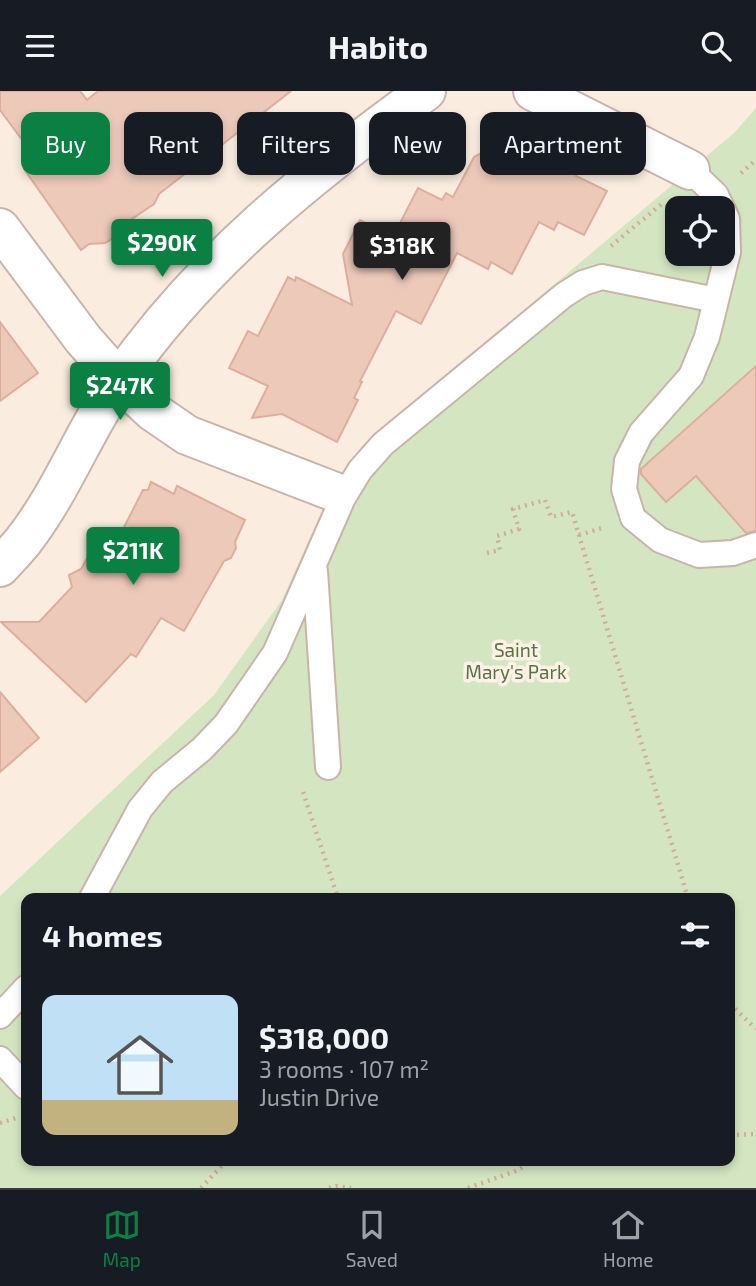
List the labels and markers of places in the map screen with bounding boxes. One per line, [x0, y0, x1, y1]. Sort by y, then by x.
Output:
pin: $290K [113, 219, 211, 279]
pin: $318K [353, 223, 451, 282]
pin: $247K [71, 363, 169, 422]
pin: $211K [84, 527, 182, 587]

